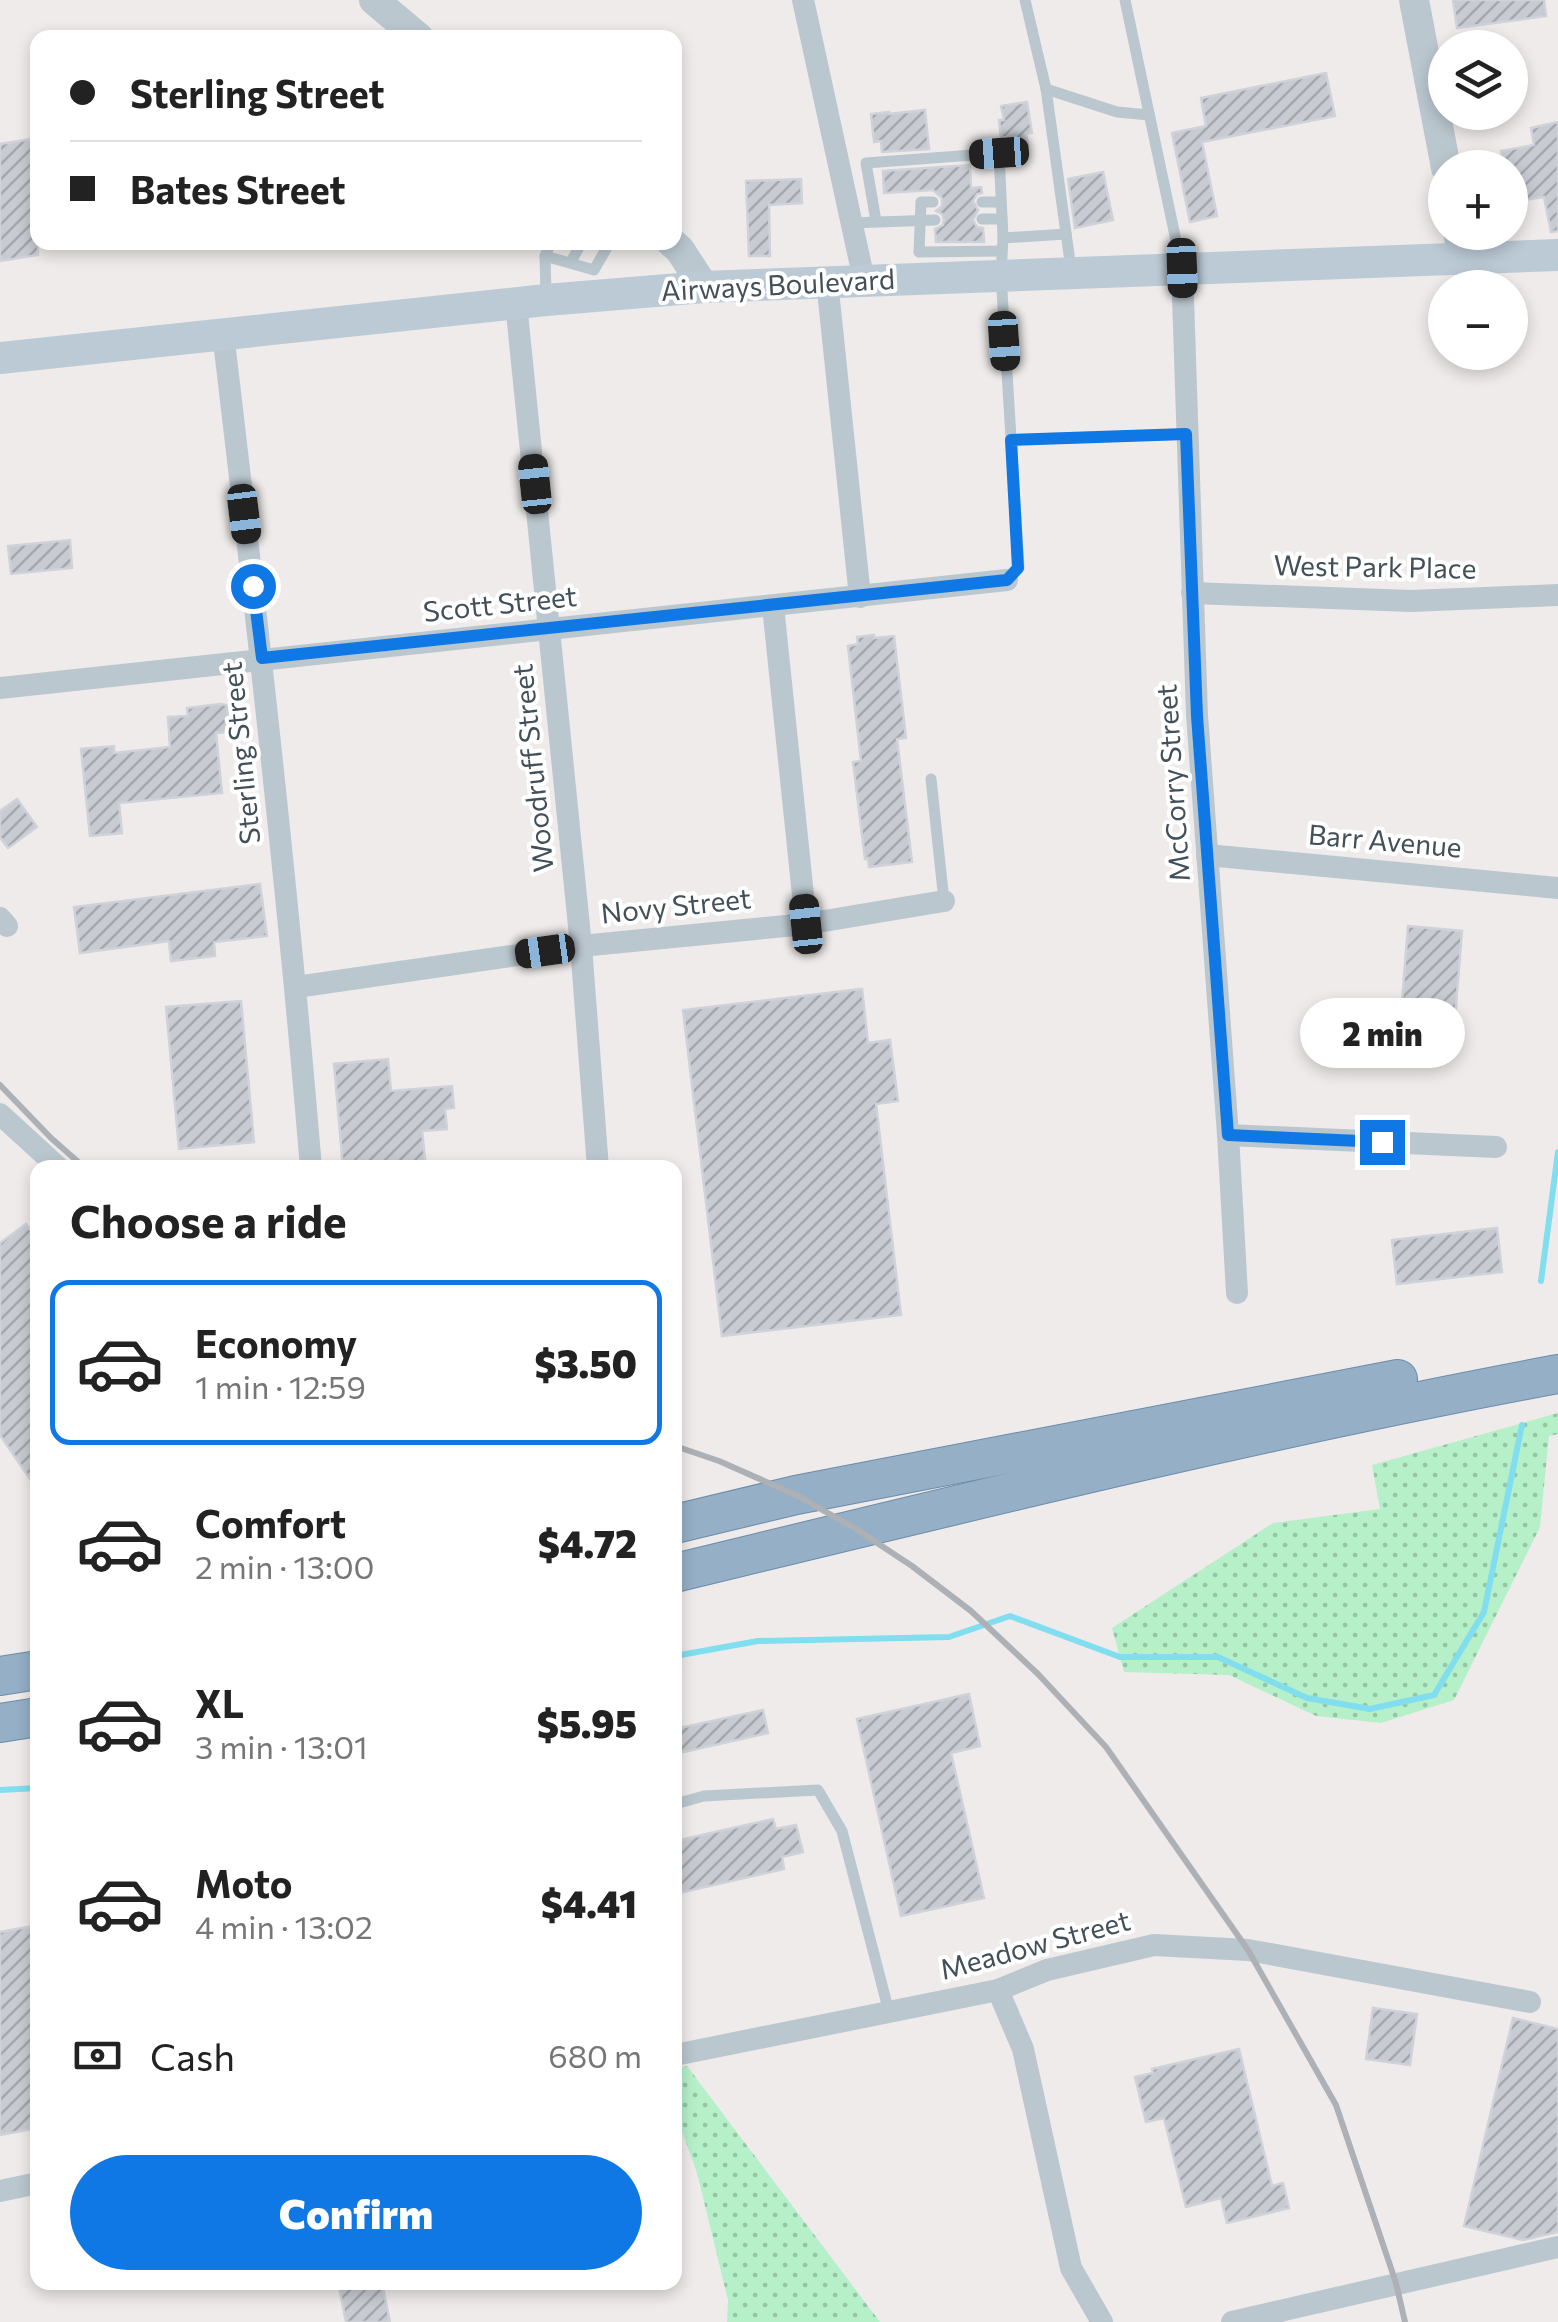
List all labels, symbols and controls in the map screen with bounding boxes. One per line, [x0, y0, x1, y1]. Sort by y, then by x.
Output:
map controls [1428, 30, 1528, 370]
button: layers [1428, 30, 1528, 130]
text: Sterling Street [130, 69, 385, 116]
car [968, 136, 1030, 170]
button: + [1428, 150, 1528, 250]
text: Bates Street [130, 165, 346, 212]
car [1166, 237, 1198, 299]
street label: Airways Boulevard [660, 261, 896, 307]
button: − [1428, 270, 1528, 370]
car [987, 310, 1021, 372]
car [517, 453, 553, 515]
car [225, 482, 263, 546]
street label: West Park Place [1273, 547, 1477, 585]
route start [231, 564, 276, 609]
street label: Scott Street [421, 578, 578, 628]
street label: Sterling Street [214, 660, 266, 846]
street label: Woodruff Street [504, 662, 560, 874]
street label: McCorry Street [1148, 683, 1196, 883]
street label: Barr Avenue [1307, 816, 1463, 864]
street label: Novy Street [599, 880, 753, 930]
car [788, 893, 824, 955]
car [513, 932, 577, 970]
callout: 2 min [1300, 997, 1464, 1067]
text: 2 min [1342, 1013, 1423, 1053]
route end [1360, 1120, 1405, 1165]
text: Choose a ride [70, 1192, 347, 1247]
icon: car [75, 1318, 165, 1408]
text: Economy [195, 1319, 357, 1366]
text: $3.50 [534, 1339, 637, 1386]
text: 1 min · 12:59 [195, 1366, 366, 1406]
icon: car [75, 1498, 165, 1588]
text: Comfort [195, 1499, 346, 1546]
text: $4.72 [538, 1519, 637, 1566]
text: 2 min · 13:00 [195, 1546, 374, 1586]
icon: car [75, 1678, 165, 1768]
text: XL [195, 1679, 244, 1726]
text: $5.95 [537, 1699, 637, 1746]
text: 3 min · 13:01 [195, 1726, 368, 1766]
icon: car [75, 1858, 165, 1948]
text: Moto [195, 1859, 293, 1906]
text: $4.41 [541, 1879, 637, 1926]
street label: Meadow Street [936, 1902, 1134, 1986]
text: 4 min · 13:02 [195, 1906, 373, 1946]
icon: cash [70, 2028, 125, 2083]
text: Cash [150, 2032, 235, 2079]
text: 680 m [548, 2035, 642, 2075]
button: Confirm [70, 2155, 642, 2270]

